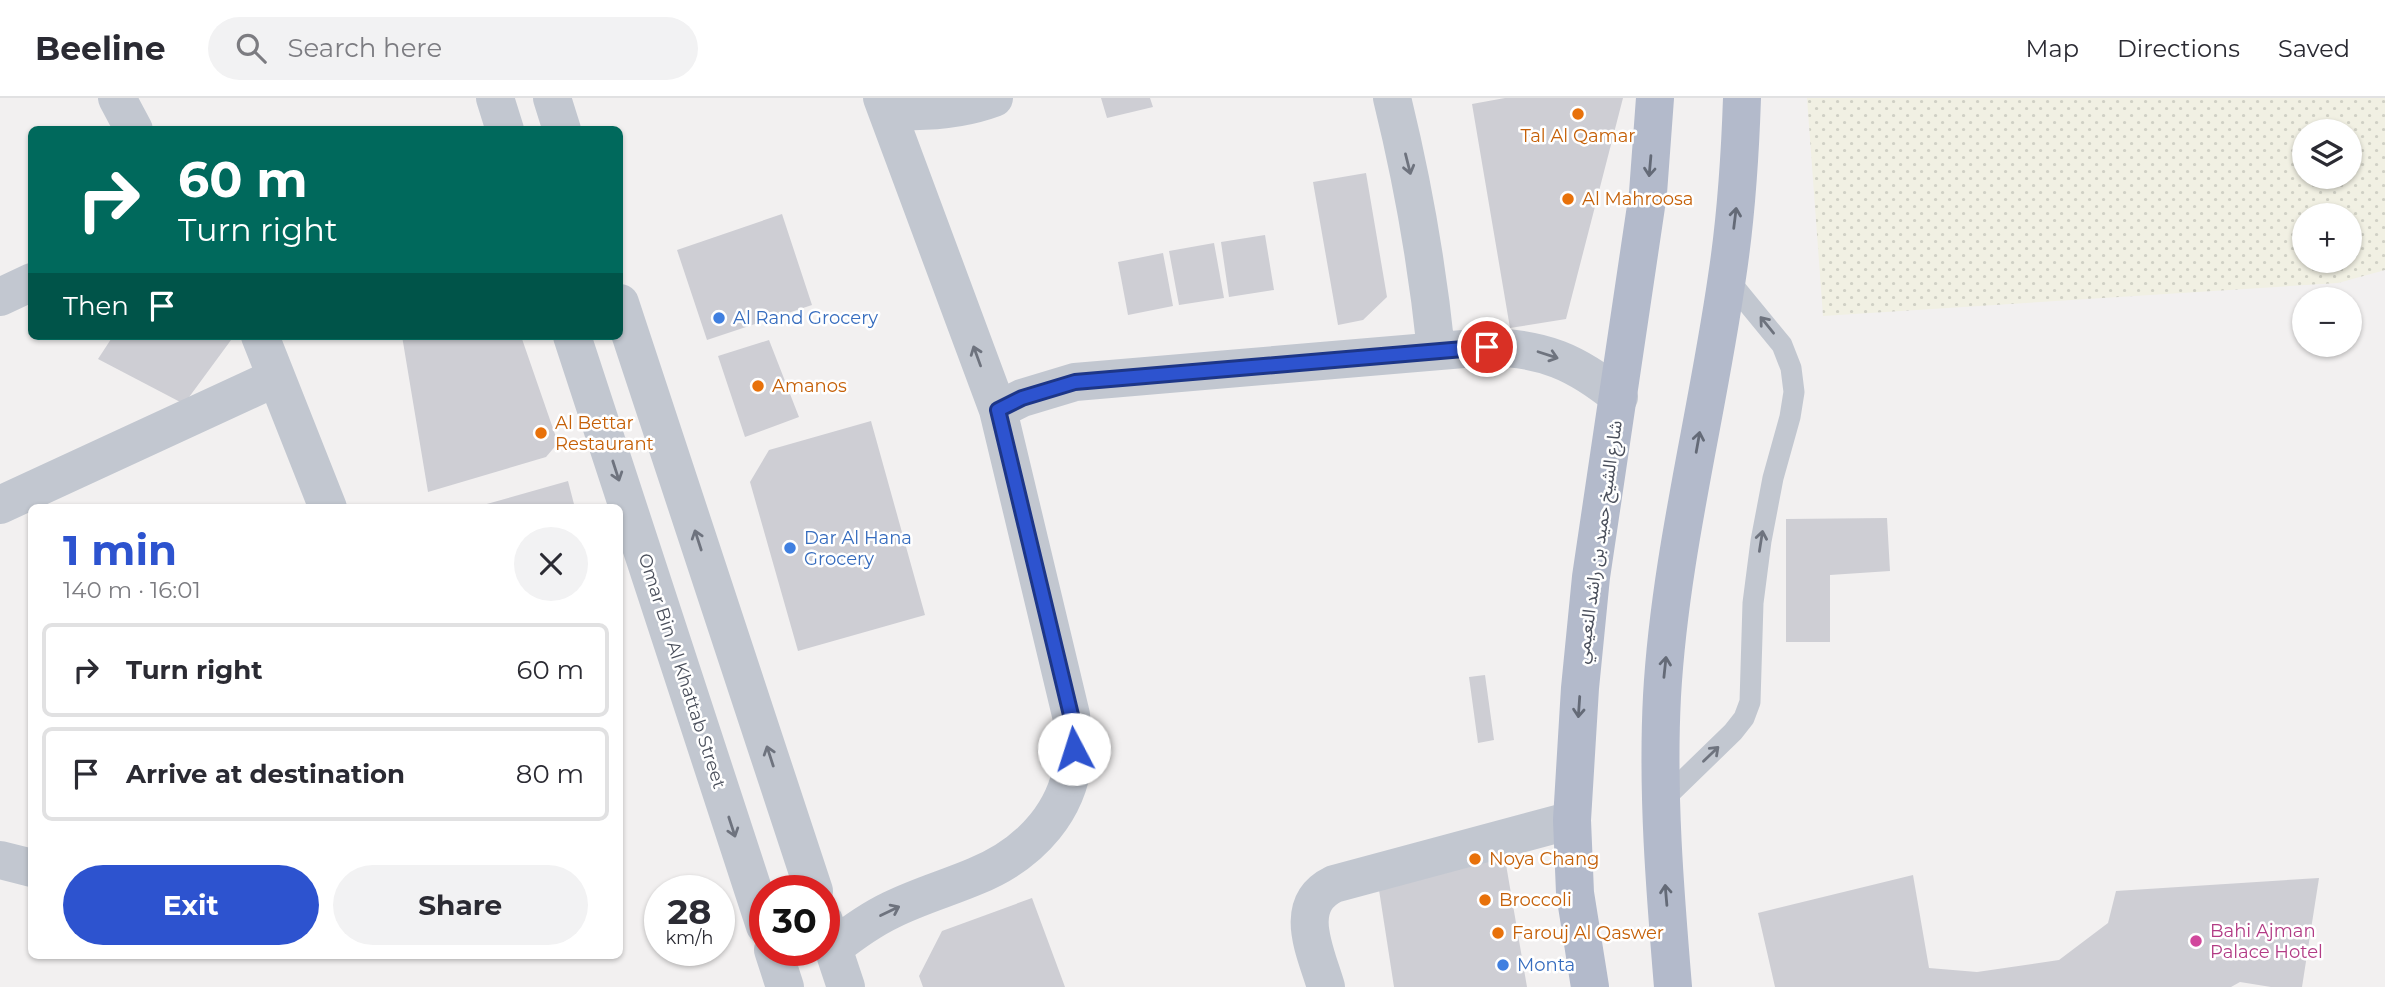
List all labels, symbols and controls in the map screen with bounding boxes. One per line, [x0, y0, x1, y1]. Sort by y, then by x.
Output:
search box [208, 17, 698, 80]
text: Beeline [35, 28, 166, 68]
icon: search [232, 29, 270, 67]
text: Search here [288, 32, 442, 64]
text: Map [2026, 34, 2079, 63]
text: Directions [2117, 34, 2240, 63]
text: Saved [2278, 34, 2350, 63]
marker: Tal Al Qamar [1570, 106, 1586, 122]
map controls [2292, 119, 2362, 357]
button: layers [2292, 119, 2362, 189]
place label: Tal Al Qamar [1520, 125, 1636, 147]
text: 60 m [178, 150, 308, 209]
one-way arrow [1402, 152, 1416, 175]
icon: right [63, 154, 154, 245]
one-way arrow [1643, 154, 1656, 177]
place label: Al Mahroosa [1582, 188, 1693, 210]
marker: Al Mahroosa [1560, 191, 1576, 207]
button: + [2292, 203, 2362, 273]
one-way arrow [1728, 207, 1741, 230]
text: Turn right [178, 210, 338, 249]
icon: arrive [143, 287, 181, 325]
button: − [2292, 287, 2362, 357]
text: Then [63, 290, 129, 322]
place label: Al Rand Grocery [733, 307, 878, 329]
marker: Al Rand Grocery [711, 310, 727, 326]
one-way arrow [1759, 316, 1774, 334]
pin [1457, 317, 1517, 377]
icon: arrive [1468, 328, 1506, 366]
one-way arrow [970, 345, 983, 367]
one-way arrow [1536, 350, 1558, 362]
place label: Amanos [772, 375, 847, 397]
marker: Amanos [750, 378, 766, 394]
place label: Al Bettar Restaurant [555, 412, 654, 455]
street label: شارع الشيخ حميد بن راشد النعيمي [1571, 419, 1630, 666]
marker: Al Bettar Restaurant [533, 425, 549, 441]
one-way arrow [1692, 431, 1705, 454]
one-way arrow [611, 459, 623, 481]
text: 1 min [63, 524, 177, 576]
button: close [514, 527, 588, 601]
place label: Dar Al Hana Grocery [804, 527, 912, 570]
one-way arrow [691, 530, 703, 552]
one-way arrow [1755, 530, 1768, 553]
marker: Dar Al Hana Grocery [782, 540, 798, 556]
street label: Omar Bin Al Khattab Street [634, 551, 730, 791]
text: 140 m · 16:01 [63, 576, 201, 604]
icon: right [67, 651, 105, 689]
text: Turn right [126, 654, 262, 686]
text: 60 m [517, 654, 584, 686]
one-way arrow [1659, 657, 1672, 679]
one-way arrow [1573, 695, 1586, 718]
position arrow [1037, 712, 1111, 786]
one-way arrow [1702, 745, 1719, 762]
one-way arrow [763, 746, 775, 768]
icon: arrive [67, 755, 105, 793]
text: Arrive at destination [126, 758, 405, 790]
text: 80 m [516, 758, 584, 790]
one-way arrow [727, 815, 740, 837]
place label: Noya Chang [1489, 848, 1599, 870]
marker: Noya Chang [1467, 851, 1483, 867]
button: Exit [63, 865, 319, 945]
button: Share [333, 865, 588, 945]
speed limit sign: 30 [749, 875, 840, 966]
one-way arrow [1659, 884, 1672, 906]
place label: Broccoli [1499, 889, 1572, 911]
text: 28 [668, 890, 711, 933]
marker: Broccoli [1477, 892, 1493, 908]
one-way arrow [879, 903, 900, 917]
place label: Bahi Ajman Palace Hotel [2210, 920, 2323, 963]
place label: Farouj Al Qaswer [1512, 922, 1664, 944]
marker: Farouj Al Qaswer [1490, 925, 1506, 941]
text: km/h [665, 927, 714, 949]
marker: Bahi Ajman Palace Hotel [2188, 933, 2204, 949]
place label: Monta [1517, 954, 1575, 976]
marker: Monta [1495, 957, 1511, 973]

